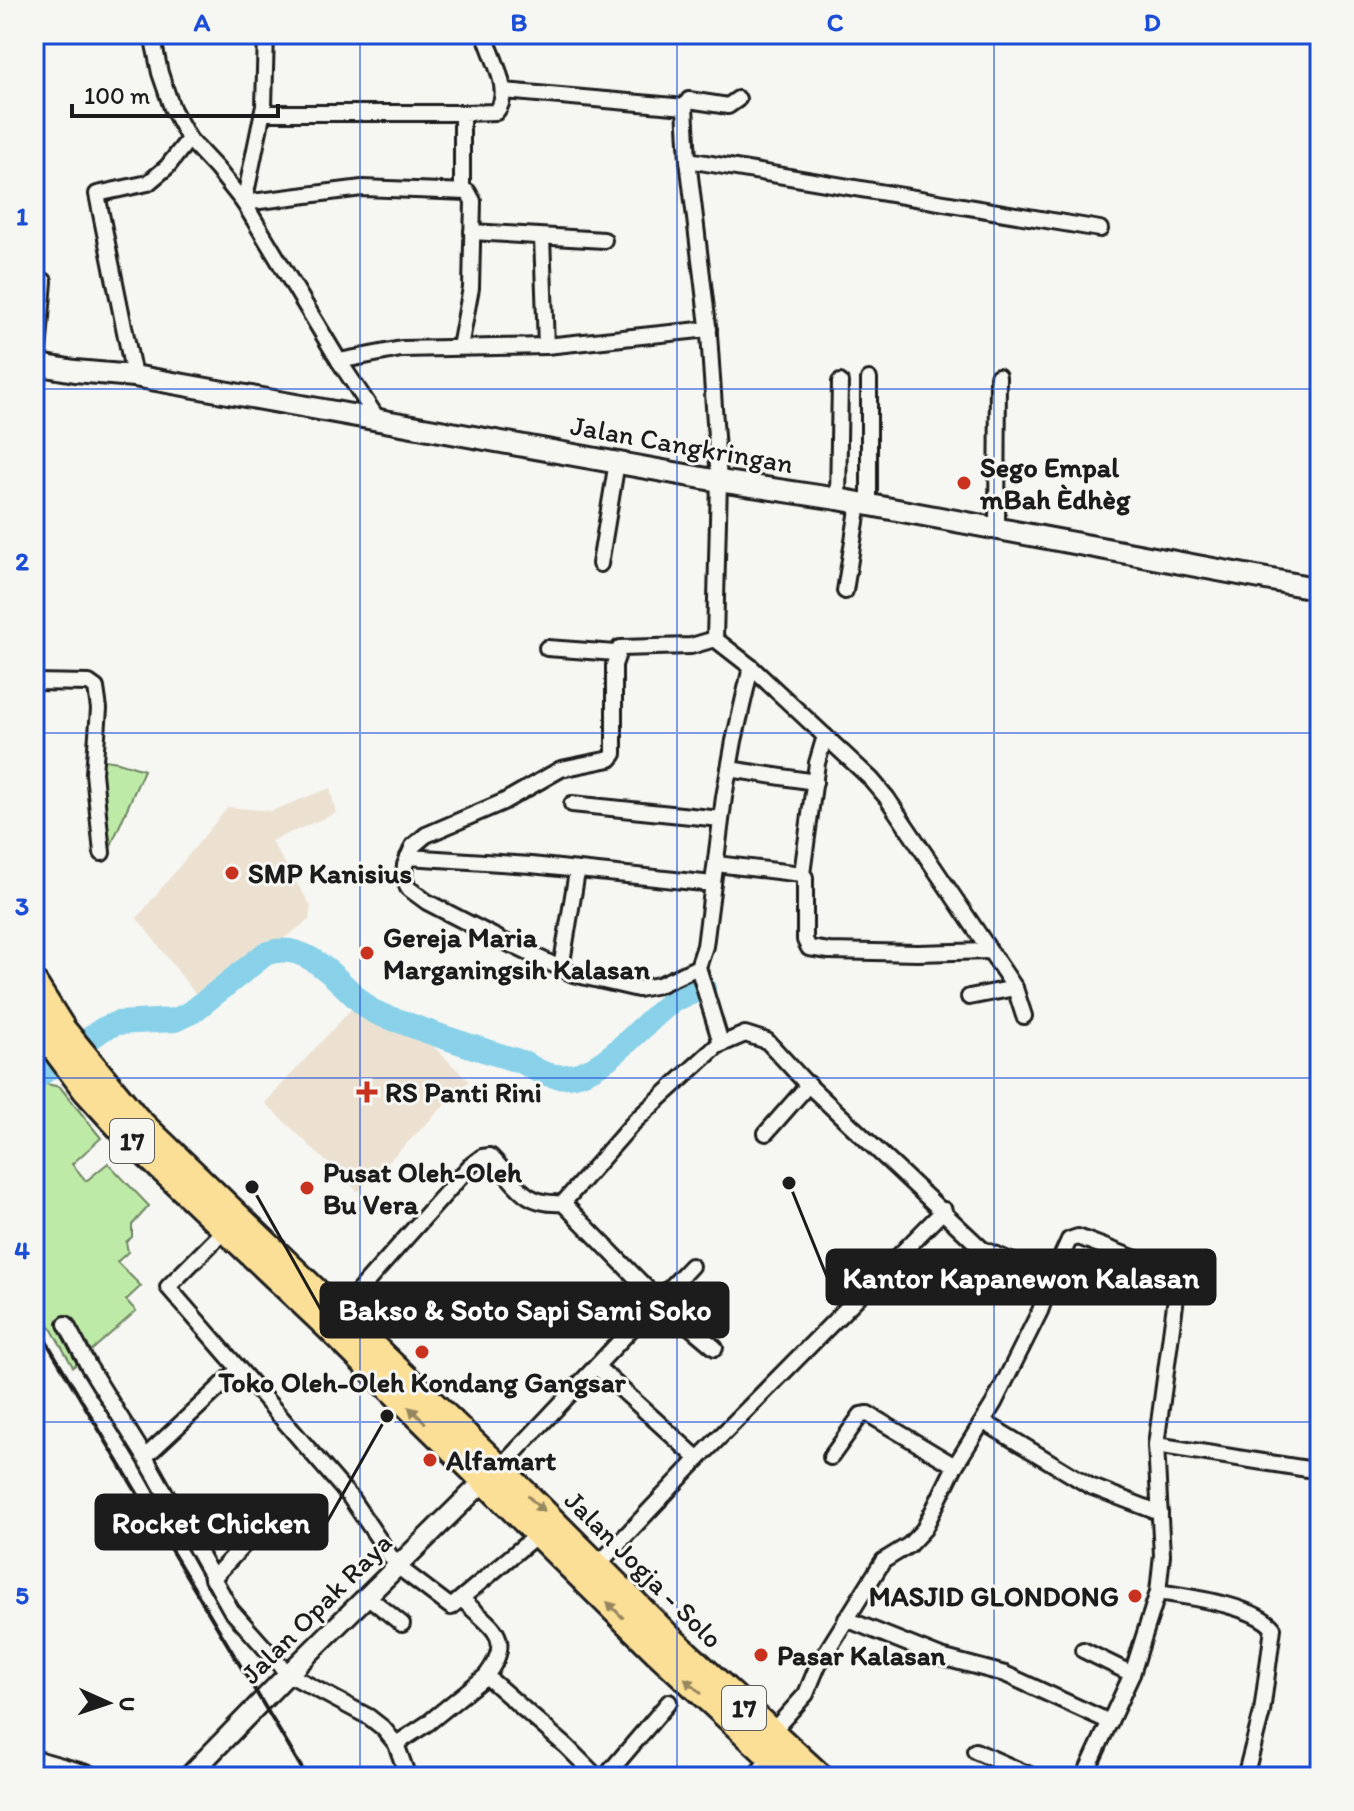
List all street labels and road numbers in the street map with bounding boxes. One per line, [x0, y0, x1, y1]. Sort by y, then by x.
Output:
street label: Jalan Cangkringan [568, 408, 796, 480]
road number: 17 [110, 1119, 154, 1163]
street label: Jalan Jogja - Solo [558, 1483, 730, 1655]
street label: Jalan Opak Raya [233, 1525, 399, 1691]
road number: 17 [722, 1686, 766, 1730]

